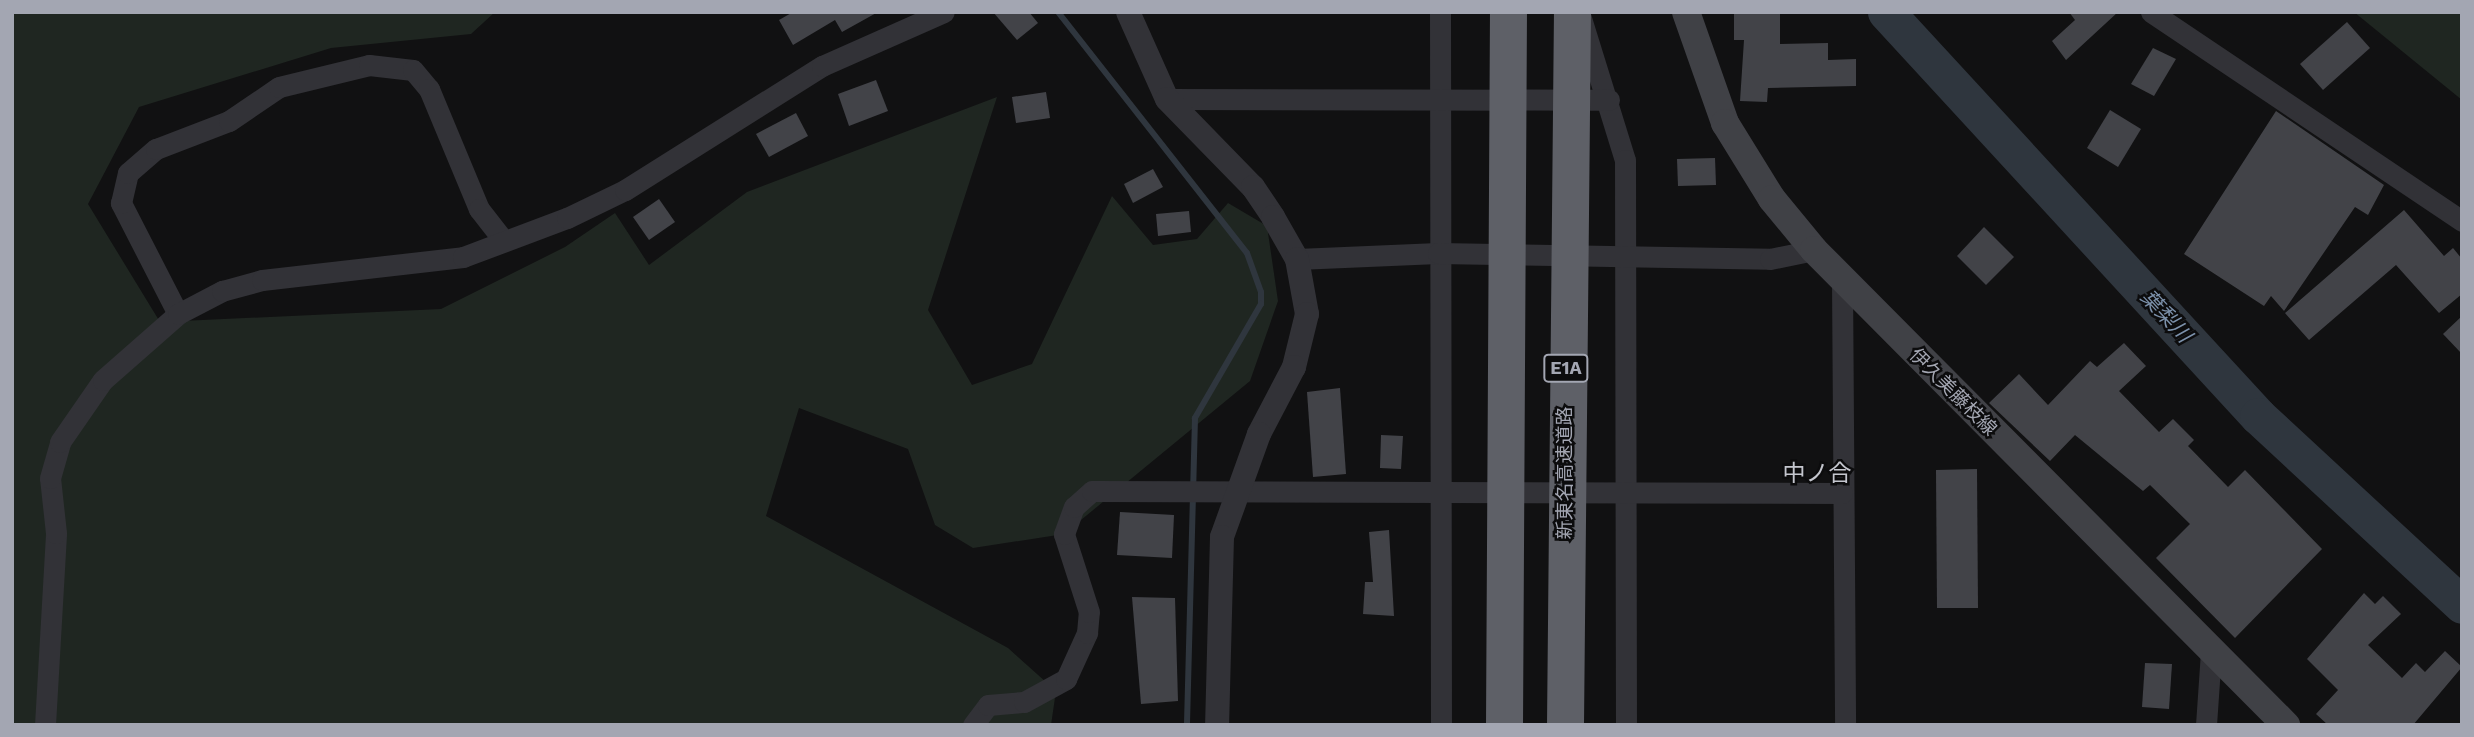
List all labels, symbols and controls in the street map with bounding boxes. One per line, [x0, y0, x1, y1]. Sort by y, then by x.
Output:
water label: 葉梨川 [2135, 284, 2197, 348]
street label: 伊久美藤枝線 [1905, 344, 2001, 440]
road number: E1A [1543, 354, 1589, 382]
street label: 新東名高速道路 [1554, 407, 1576, 539]
district label: 中ノ合 [1783, 460, 1851, 488]

